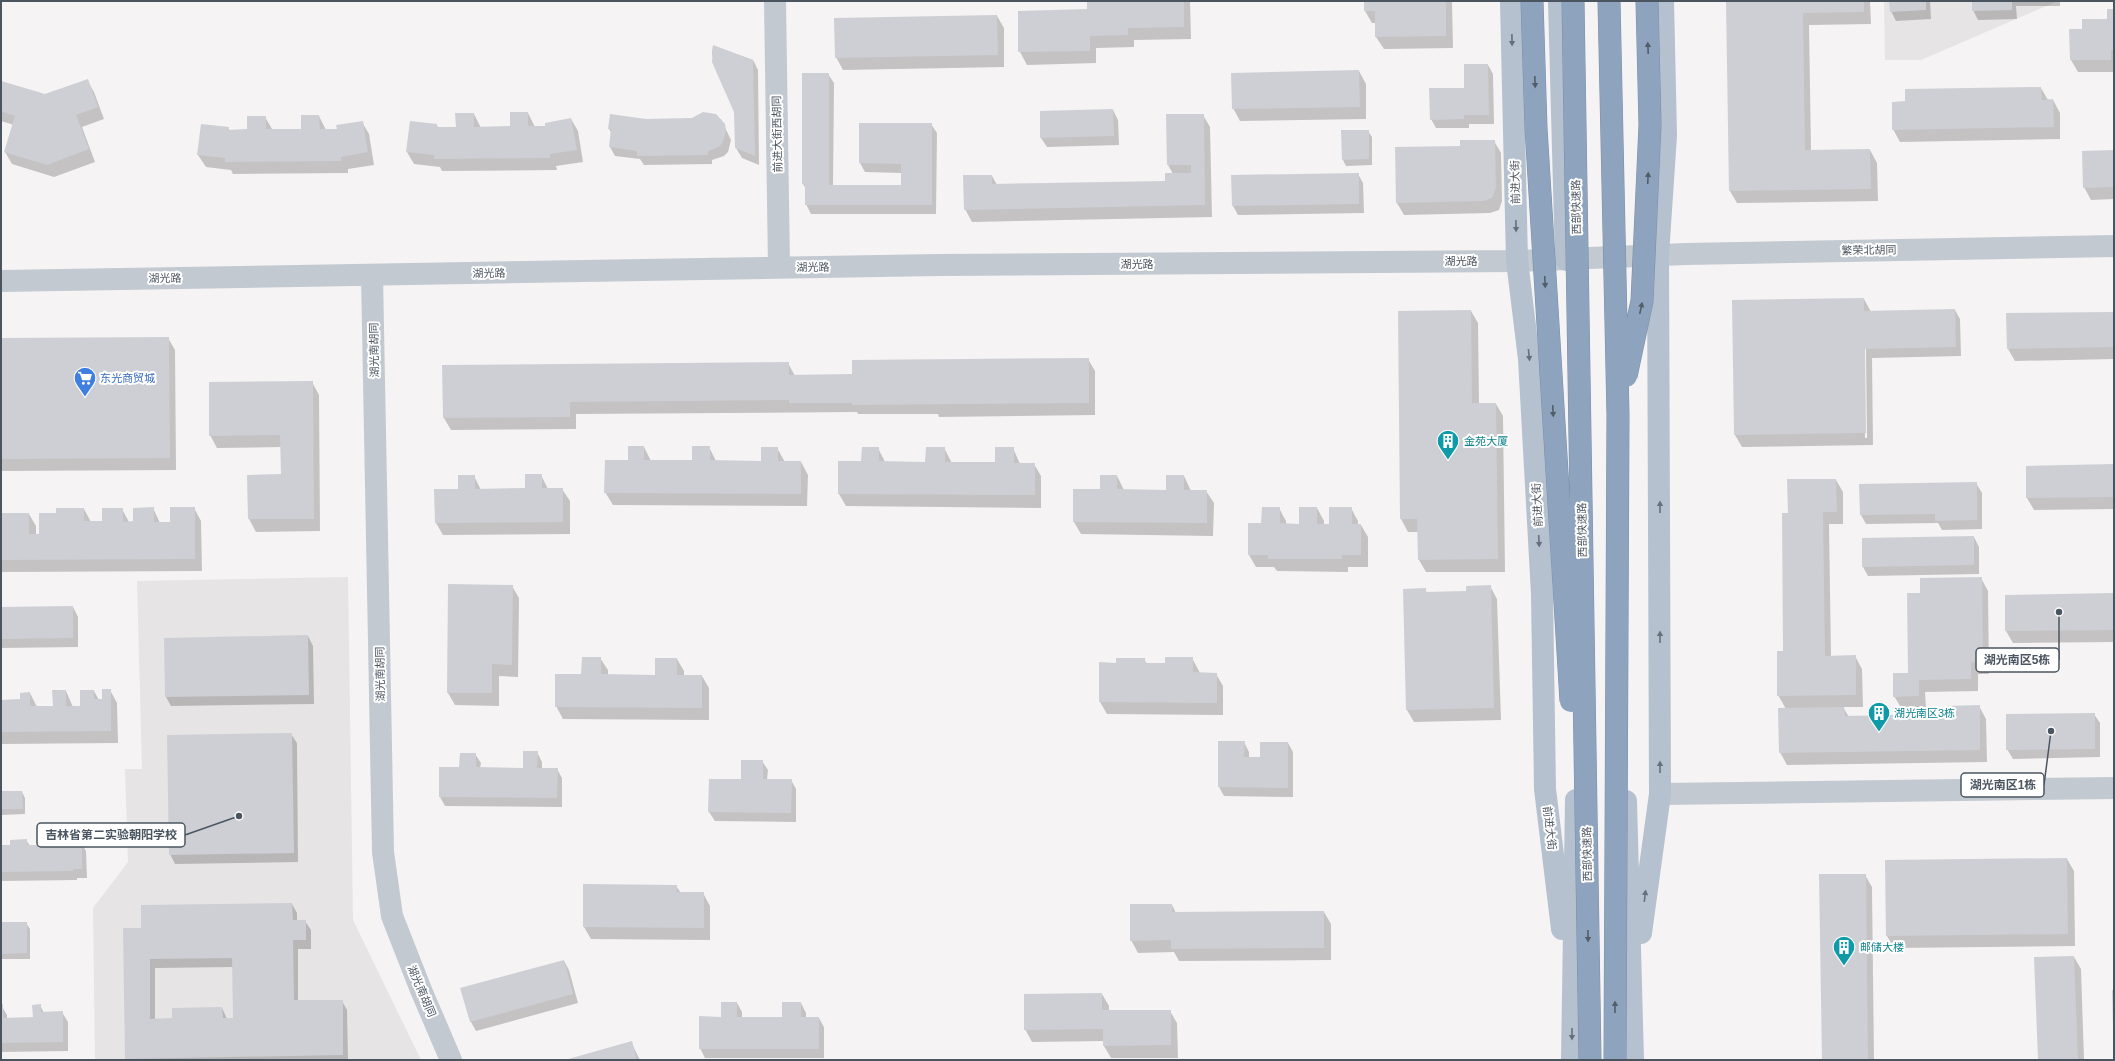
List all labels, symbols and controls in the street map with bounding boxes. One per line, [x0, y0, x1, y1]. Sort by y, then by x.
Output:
one-way arrow [1509, 34, 1515, 47]
one-way arrow [1645, 41, 1651, 54]
one-way arrow [1531, 76, 1538, 88]
street label: 前进大街西胡同 [770, 95, 784, 173]
street label: 前进大街 [1509, 160, 1521, 204]
one-way arrow [1644, 172, 1651, 184]
street label: 西部快速路 [1570, 179, 1582, 235]
one-way arrow [1513, 220, 1519, 233]
street label: 繁荣北胡同 [1841, 244, 1897, 256]
street label: 湖光路 [1445, 255, 1478, 267]
street label: 湖光路 [1121, 258, 1154, 270]
street label: 湖光路 [796, 261, 830, 273]
street label: 湖光路 [472, 267, 506, 279]
street label: 湖光路 [148, 272, 182, 284]
one-way arrow [1542, 276, 1549, 288]
one-way arrow [1638, 302, 1644, 314]
street label: 湖光南胡同 [368, 322, 380, 378]
one-way arrow [1525, 349, 1532, 361]
supermarket icon: 东光商贸城 [72, 365, 98, 398]
place label: 东光商贸城 [100, 372, 155, 384]
one-way arrow [1550, 405, 1557, 417]
building icon: 金苑大厦 [1435, 428, 1461, 461]
place label: 金苑大厦 [1464, 435, 1508, 447]
street label: 前进大街 [1530, 483, 1544, 527]
one-way arrow [1657, 500, 1663, 513]
street label: 西部快速路 [1576, 502, 1588, 558]
one-way arrow [1536, 535, 1542, 548]
one-way arrow [1657, 630, 1663, 643]
street label: 湖光南胡同 [374, 646, 386, 702]
callout: 湖光南区5栋 [1976, 648, 2059, 672]
text: 湖光南区5栋 [1984, 653, 2050, 667]
building icon: 湖光南区3栋 [1866, 700, 1892, 733]
place label: 湖光南区3栋 [1894, 707, 1955, 719]
one-way arrow [1657, 760, 1663, 773]
callout: 湖光南区1栋 [1961, 773, 2044, 797]
text: 湖光南区1栋 [1970, 778, 2036, 792]
street label: 前进大街 [1541, 805, 1559, 851]
callout: 吉林省第二实验朝阳学校 [37, 823, 185, 847]
street label: 西部快速路 [1581, 826, 1593, 882]
text: 吉林省第二实验朝阳学校 [45, 828, 177, 842]
one-way arrow [1642, 890, 1649, 902]
one-way arrow [1585, 930, 1591, 943]
building icon: 邮储大楼 [1831, 934, 1857, 967]
place label: 邮储大楼 [1860, 941, 1904, 953]
street label: 湖光南胡同 [406, 963, 438, 1019]
one-way arrow [1612, 1000, 1618, 1013]
one-way arrow [1569, 1028, 1575, 1041]

